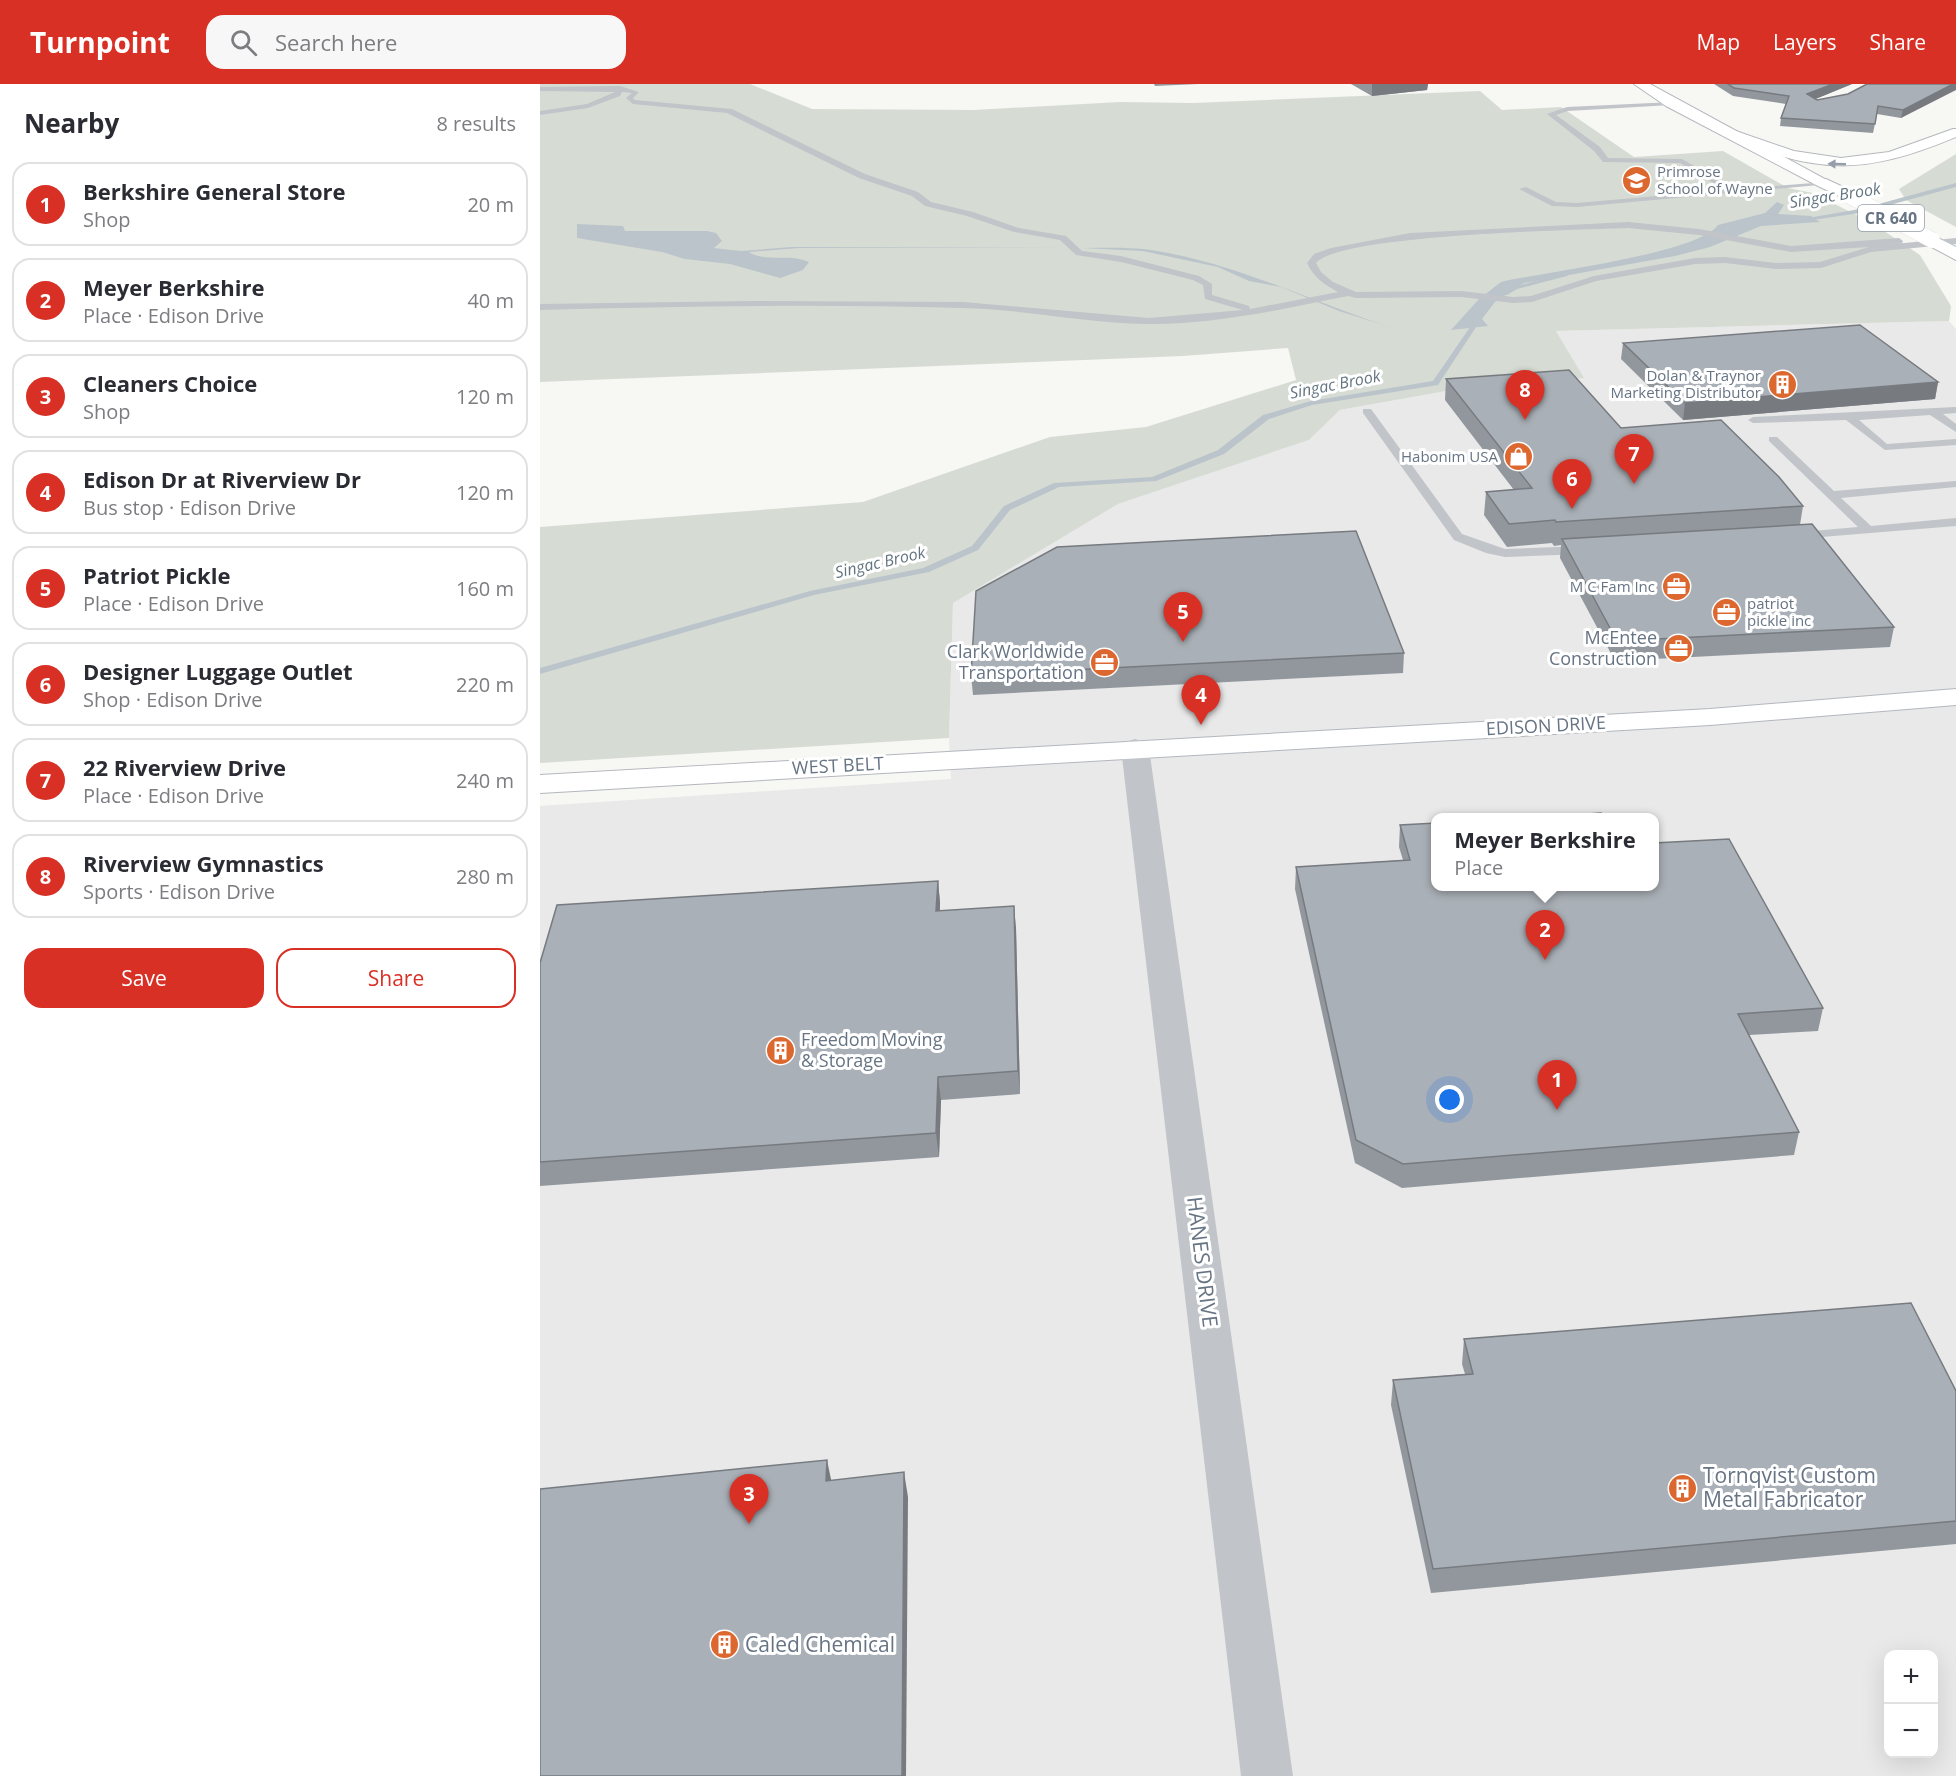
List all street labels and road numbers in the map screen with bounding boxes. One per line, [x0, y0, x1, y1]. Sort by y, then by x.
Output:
road number: CR 640 [1858, 205, 1924, 231]
street label: EDISON DRIVE [1485, 710, 1607, 740]
street label: WEST BELT [791, 751, 885, 779]
street label: HANES DRIVE [1181, 1195, 1225, 1329]

